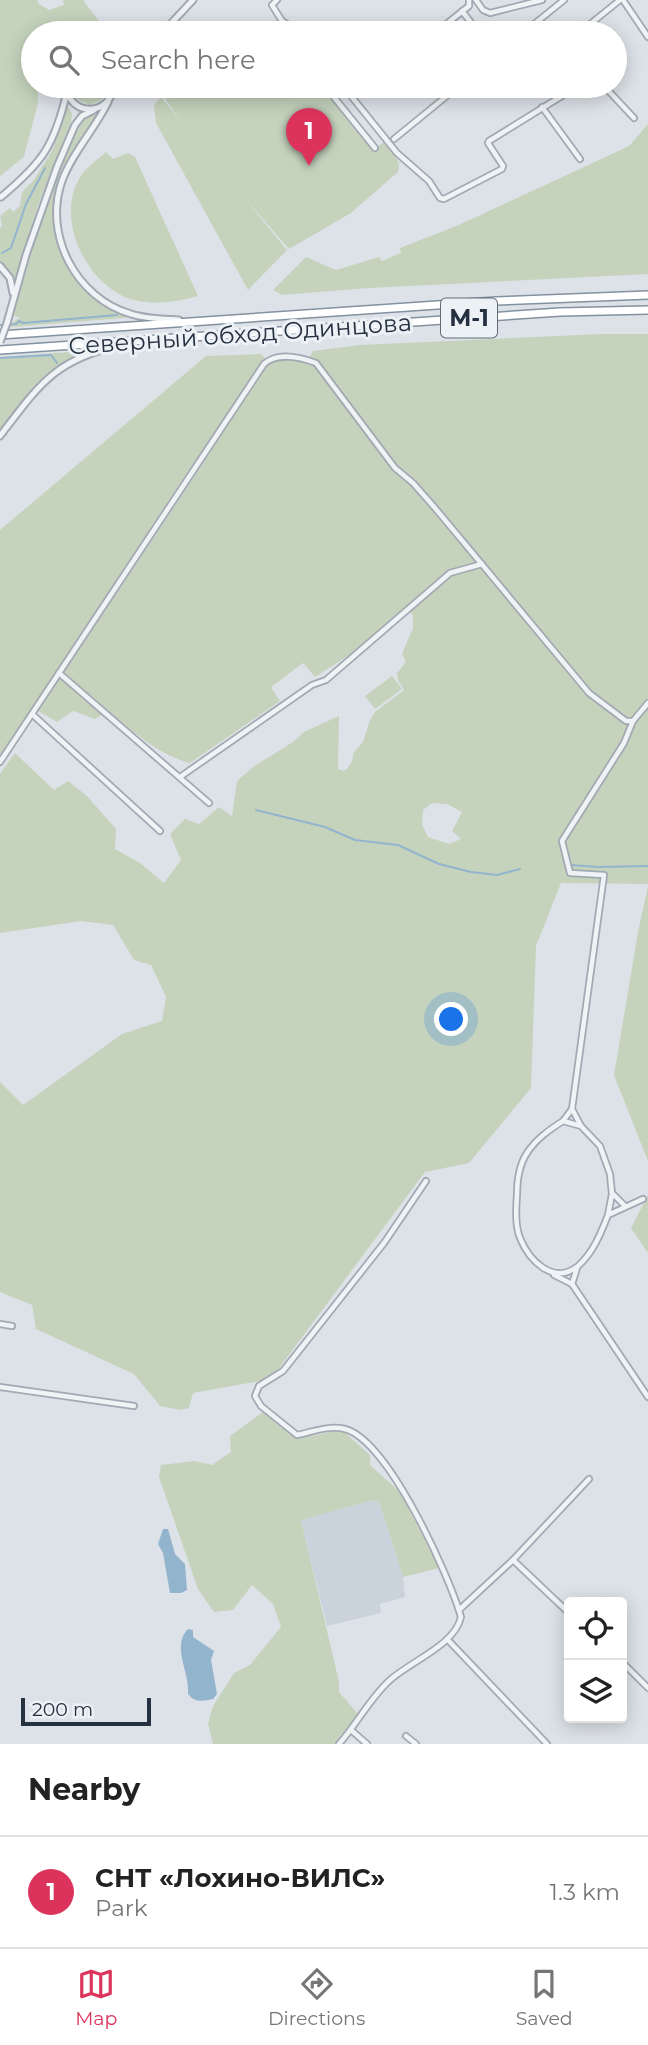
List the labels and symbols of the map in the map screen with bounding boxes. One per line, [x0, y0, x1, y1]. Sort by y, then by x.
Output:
pin: 1 [286, 108, 332, 166]
road number: М-1 [441, 298, 497, 338]
street label: Северный обход Одинцова [67, 308, 413, 360]
your location [434, 1002, 468, 1036]
scale bar [21, 1695, 150, 1727]

